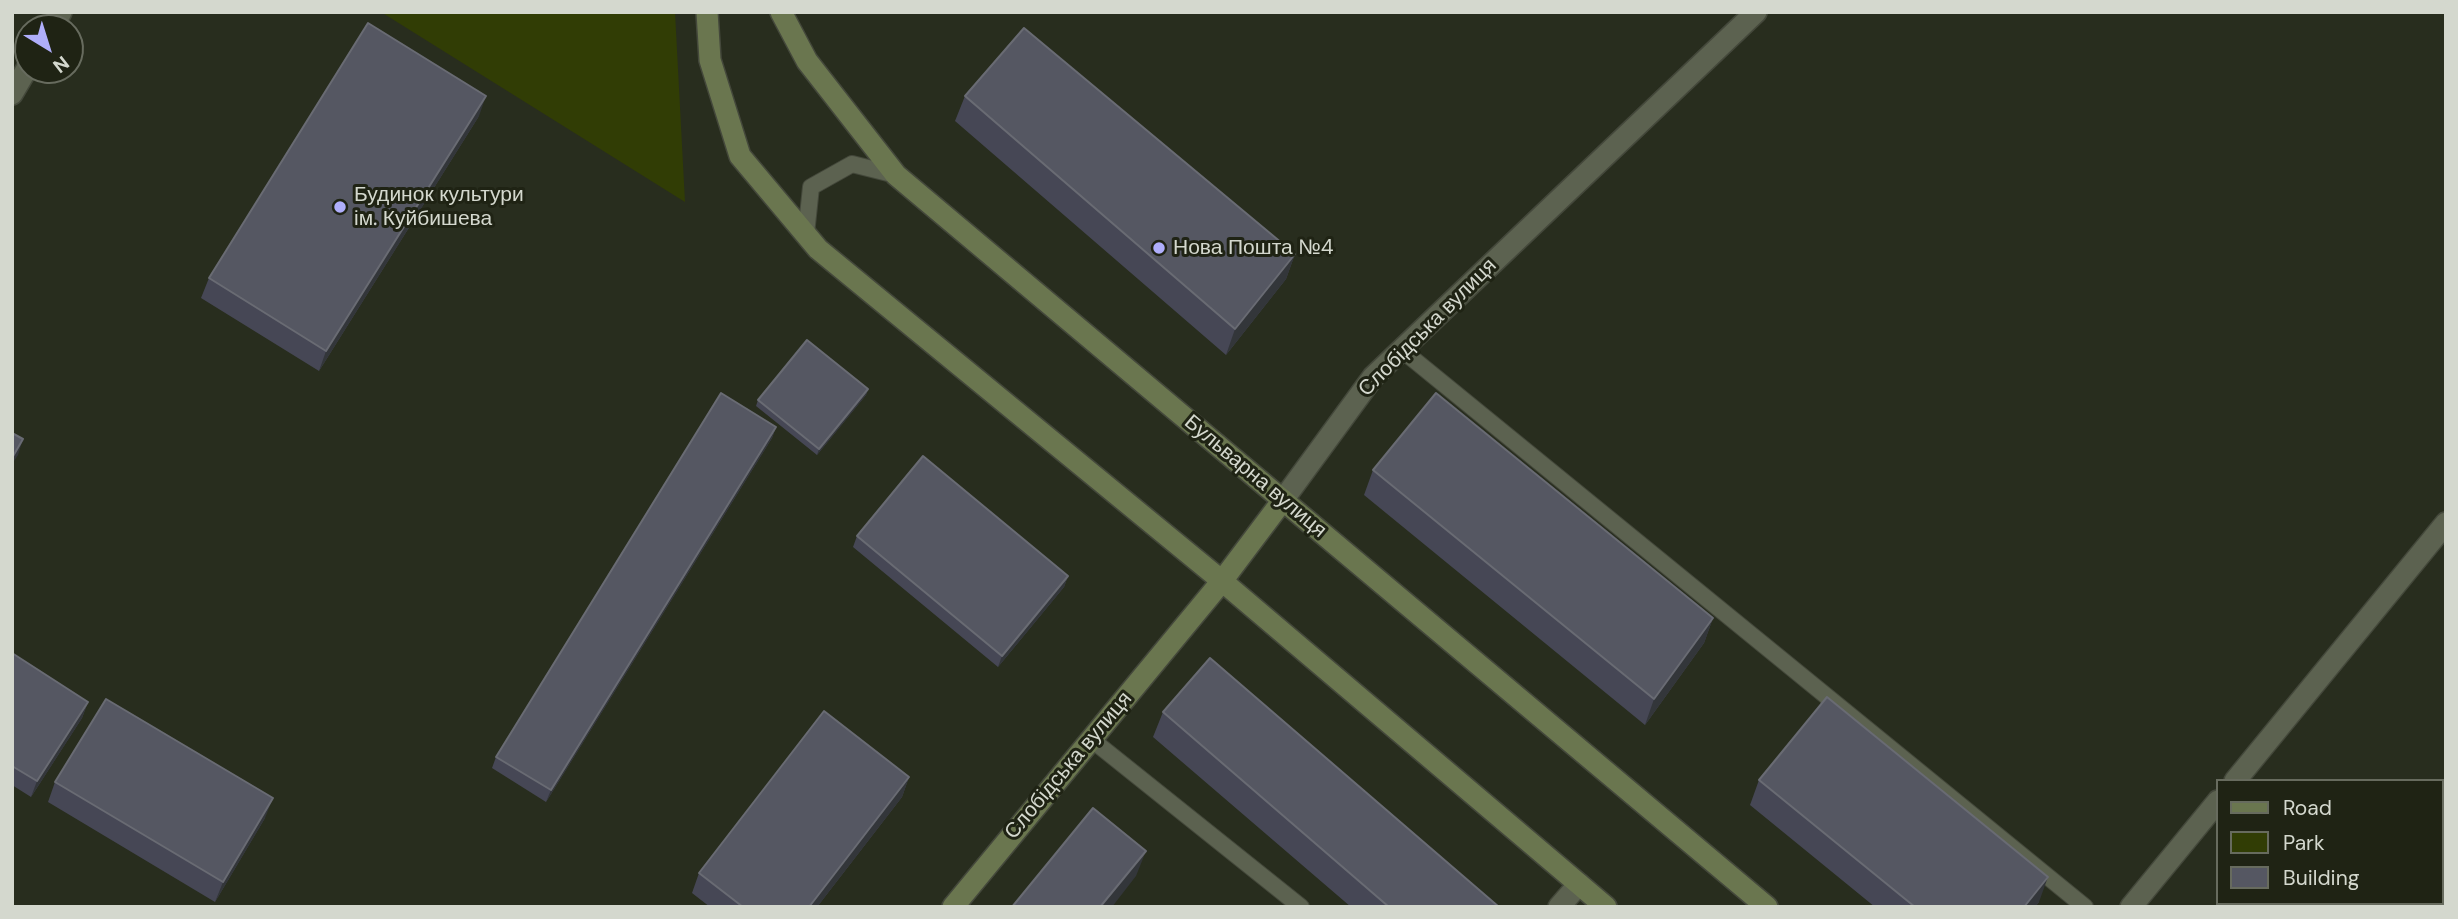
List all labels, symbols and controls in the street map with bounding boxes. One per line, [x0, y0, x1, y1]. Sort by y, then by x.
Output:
north arrow [14, 14, 84, 84]
text: N [48, 50, 74, 78]
place label: Будинок культури ім. Куйбишева [354, 182, 524, 232]
marker: Будинок культури ім. Куйбишева [332, 199, 348, 215]
place label: Нова Пошта №4 [1173, 235, 1334, 261]
marker: Нова Пошта №4 [1151, 240, 1167, 256]
street label: Слобідська вулиця [1354, 254, 1502, 402]
street label: Бульварна вулиця [1179, 410, 1331, 544]
street label: Слобідська вулиця [1000, 687, 1138, 845]
legend [2216, 779, 2444, 905]
text: Road [2283, 794, 2332, 822]
text: Park [2283, 829, 2324, 857]
text: Building [2283, 864, 2359, 892]

